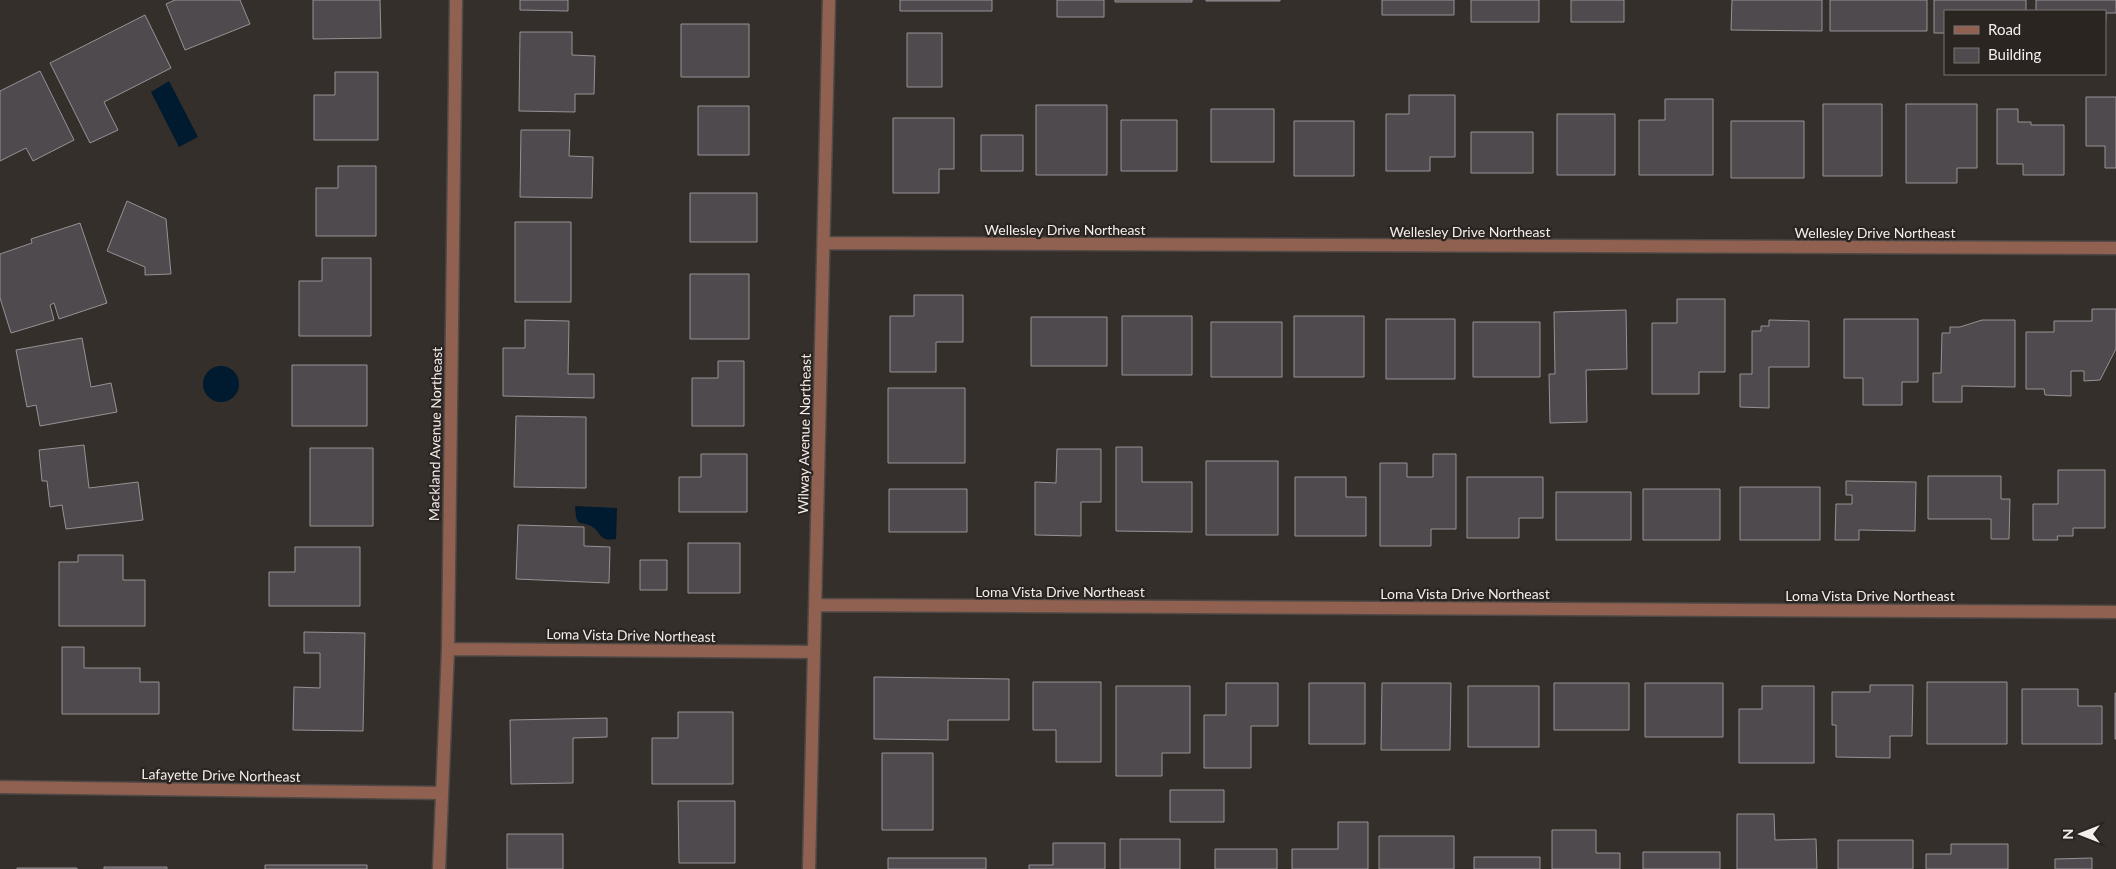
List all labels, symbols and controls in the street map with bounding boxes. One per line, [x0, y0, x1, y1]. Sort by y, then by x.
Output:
legend [1944, 10, 2106, 75]
text: Road [1988, 20, 2021, 38]
text: Building [1988, 45, 2041, 63]
street label: Wellesley Drive Northeast [985, 221, 1145, 238]
street label: Wellesley Drive Northeast [1390, 223, 1550, 240]
street label: Wellesley Drive Northeast [1795, 224, 1955, 241]
street label: Mackland Avenue Northeast [425, 347, 445, 521]
street label: Wilway Avenue Northeast [794, 354, 814, 514]
street label: Loma Vista Drive Northeast [975, 583, 1145, 600]
street label: Loma Vista Drive Northeast [1380, 585, 1550, 602]
street label: Loma Vista Drive Northeast [1785, 587, 1955, 604]
street label: Loma Vista Drive Northeast [546, 625, 716, 645]
street label: Lafayette Drive Northeast [141, 765, 301, 785]
north arrow [2056, 809, 2106, 859]
text: N [2059, 829, 2076, 839]

